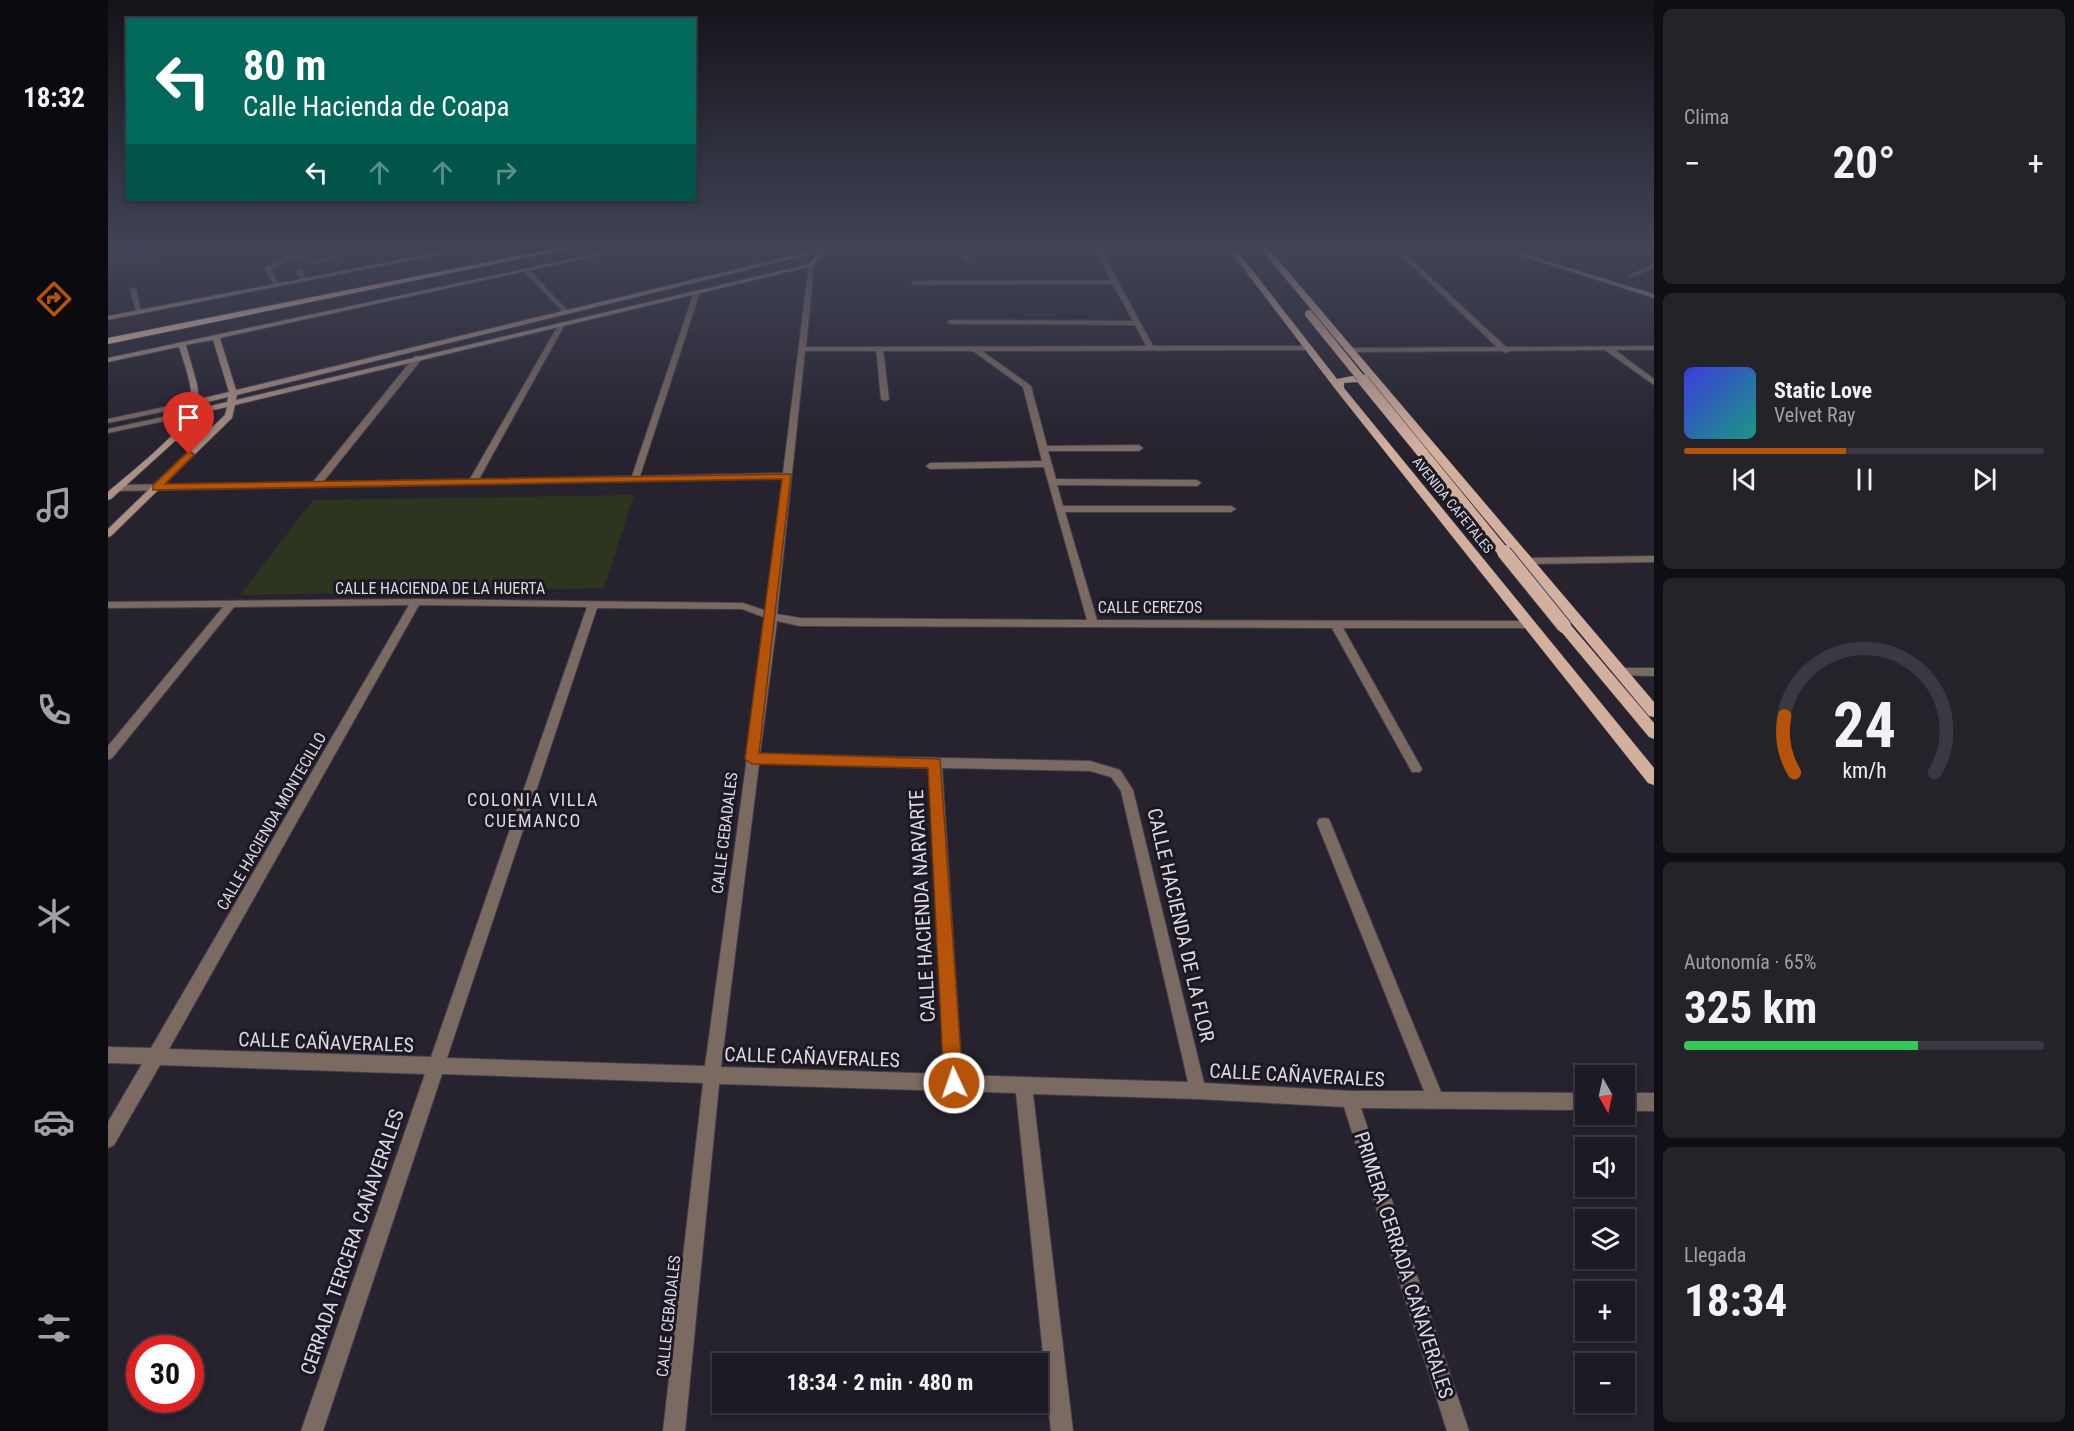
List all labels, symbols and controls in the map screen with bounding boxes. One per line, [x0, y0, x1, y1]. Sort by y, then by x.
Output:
text: 80 m [243, 41, 326, 90]
icon: left [144, 42, 222, 120]
text: 18:32 [23, 82, 85, 114]
text: Calle Hacienda de Coapa [243, 91, 509, 123]
text: Clima [1684, 105, 1729, 129]
text: 20° [1833, 136, 1896, 189]
text: − [1684, 144, 1701, 183]
text: + [2028, 144, 2044, 183]
icon: left [300, 156, 333, 189]
icon: ahead [363, 156, 396, 189]
icon: ahead [426, 156, 459, 189]
icon: right [489, 156, 522, 189]
icon: directions [33, 278, 75, 320]
text: Static Love [1774, 378, 1872, 403]
pin [163, 392, 214, 454]
icon: arrive [172, 401, 205, 434]
text: Velvet Ray [1774, 403, 1855, 427]
street label: AVENIDA CAFETALES [1409, 454, 1497, 556]
icon: previous [1728, 463, 1761, 496]
icon: pause [1848, 463, 1881, 496]
icon: next [1968, 463, 2001, 496]
icon: music [33, 484, 75, 526]
street label: CALLE HACIENDA DE LA HUERTA [335, 579, 545, 598]
street label: CALLE CEREZOS [1098, 598, 1202, 617]
icon: phone [33, 689, 75, 731]
text: 24 [1832, 689, 1896, 762]
street label: CALLE HACIENDA MONTECILLO [213, 729, 330, 914]
text: km/h [1842, 758, 1886, 783]
street label: CALLE CEBADALES [708, 771, 741, 895]
district label: COLONIA VILLA CUEMANCO [467, 789, 599, 831]
street label: CALLE HACIENDA NARVARTE [904, 789, 940, 1023]
street label: CALLE HACIENDA DE LA FLOR [1142, 806, 1220, 1045]
icon: climate [33, 895, 75, 937]
text: Autonomía · 65% [1684, 950, 1816, 974]
text: 325 km [1684, 981, 1817, 1034]
street label: CALLE CAÑAVERALES [238, 1027, 414, 1057]
street label: CALLE CAÑAVERALES [724, 1042, 900, 1072]
position arrow [922, 1051, 986, 1115]
street label: CALLE CAÑAVERALES [1209, 1058, 1385, 1092]
north arrow [1575, 1065, 1635, 1125]
map controls [1575, 1065, 1635, 1413]
icon: car [33, 1101, 75, 1143]
street label: CERRADA TERCERA CAÑAVERALES [295, 1106, 409, 1378]
street label: PRIMERA CERRADA CAÑAVERALES [1349, 1129, 1459, 1401]
button: sound [1575, 1137, 1635, 1197]
button: layers [1575, 1209, 1635, 1269]
text: Llegada [1684, 1243, 1746, 1267]
street label: CALLE CEBADALES [653, 1254, 684, 1378]
text: 18:34 [1684, 1274, 1787, 1327]
button: + [1575, 1281, 1635, 1341]
icon: filters [33, 1307, 75, 1349]
speed limit sign: 30 [126, 1335, 204, 1413]
button: − [1575, 1353, 1635, 1413]
text: 18:34 · 2 min · 480 m [787, 1370, 973, 1395]

